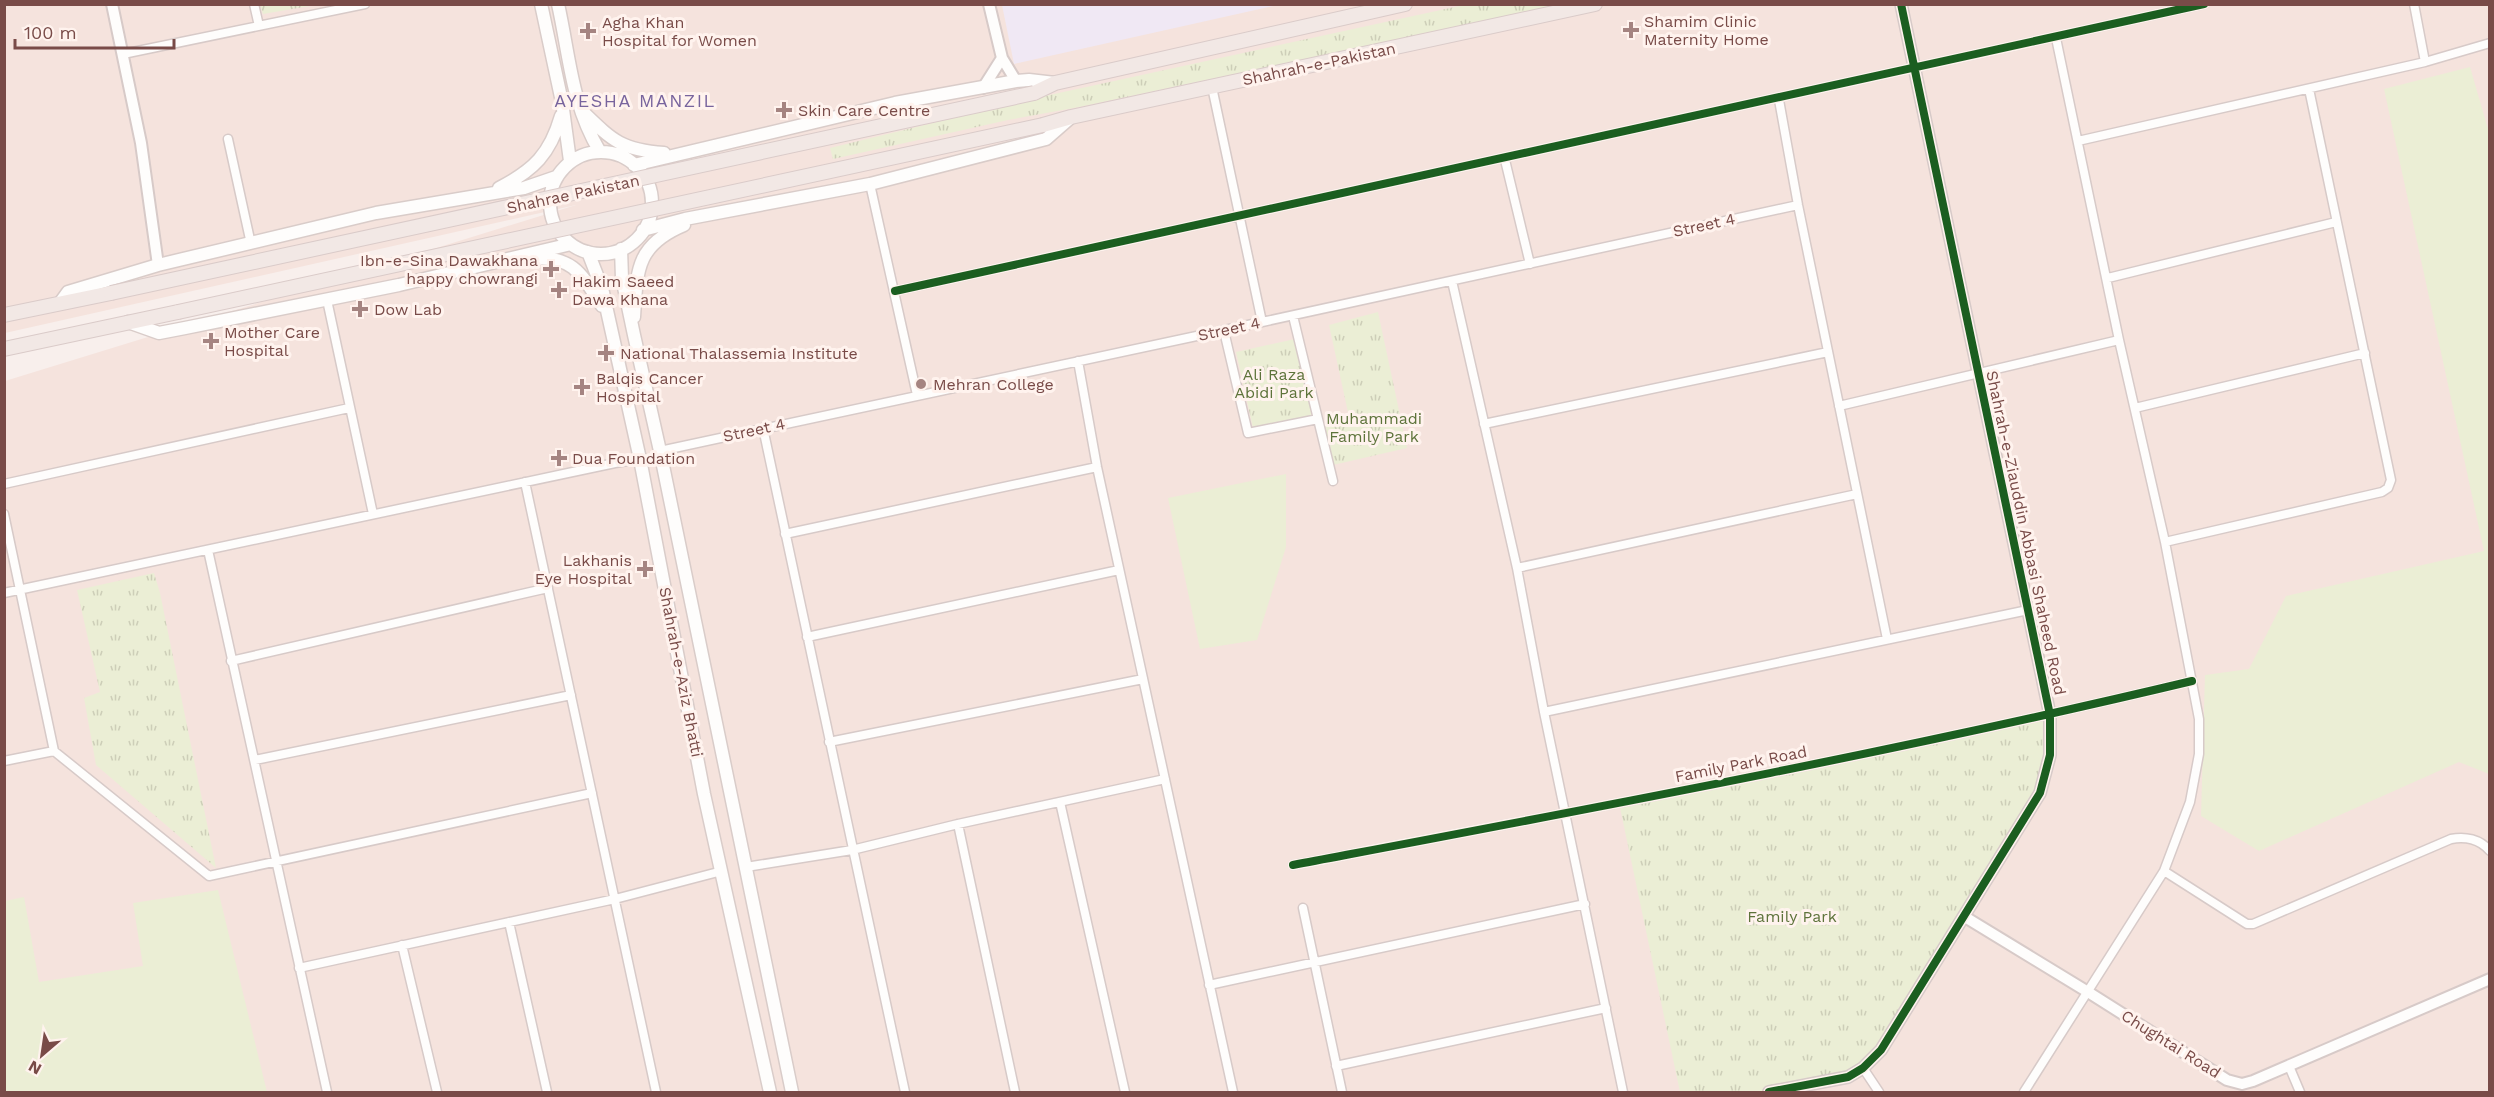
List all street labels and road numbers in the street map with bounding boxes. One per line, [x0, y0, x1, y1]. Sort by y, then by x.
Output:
street label: Shahrah-e-Pakistan [1241, 38, 1397, 90]
street label: Shahrae Pakistan [505, 171, 641, 217]
street label: Street 4 [1671, 209, 1737, 241]
street label: Street 4 [1196, 313, 1262, 345]
street label: Shahrah-e-Ziauddin Abbasi Shaheed Road [1982, 369, 2070, 697]
street label: Street 4 [721, 414, 787, 446]
street label: Shahrah-e-Aziz Bhatti [655, 585, 707, 759]
street label: Family Park Road [1673, 742, 1809, 786]
street label: Chughtai Road [2118, 1006, 2224, 1082]

